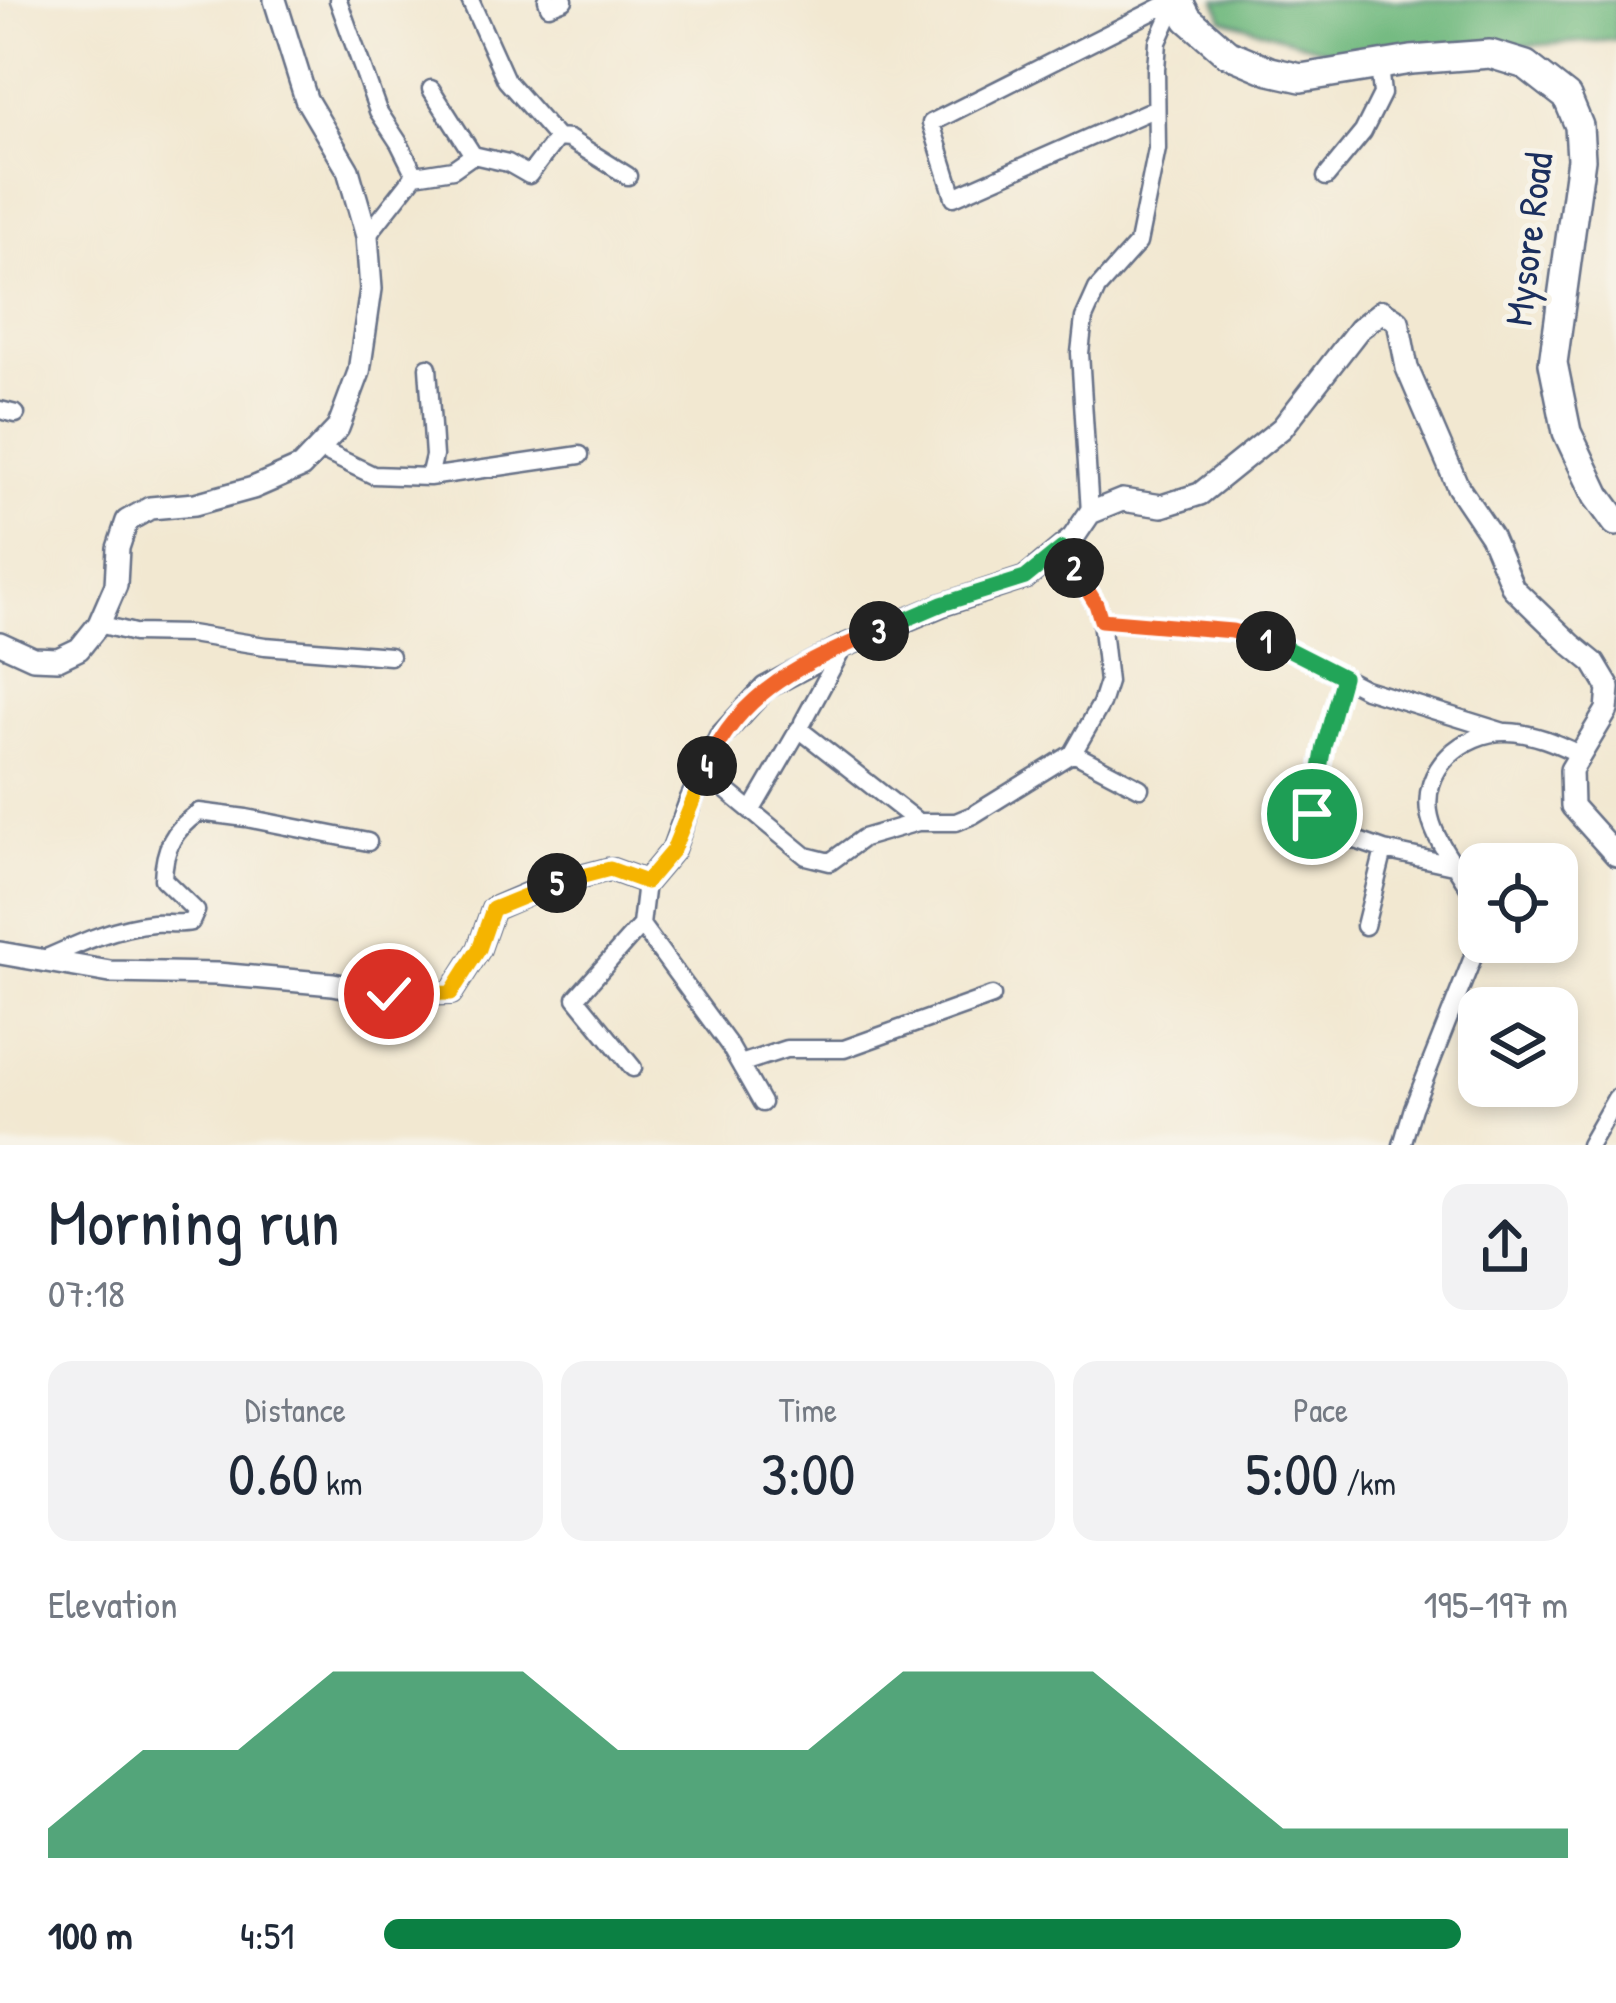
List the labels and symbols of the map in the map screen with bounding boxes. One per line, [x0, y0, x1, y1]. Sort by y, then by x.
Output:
street label: Mysore Road [1491, 149, 1564, 328]
pin: 2 [1044, 538, 1104, 598]
pin: 3 [849, 601, 909, 661]
pin: 1 [1236, 611, 1296, 671]
pin: 4 [677, 736, 737, 796]
pin [1261, 763, 1363, 865]
pin: 5 [527, 853, 587, 913]
pin [338, 943, 440, 1045]

